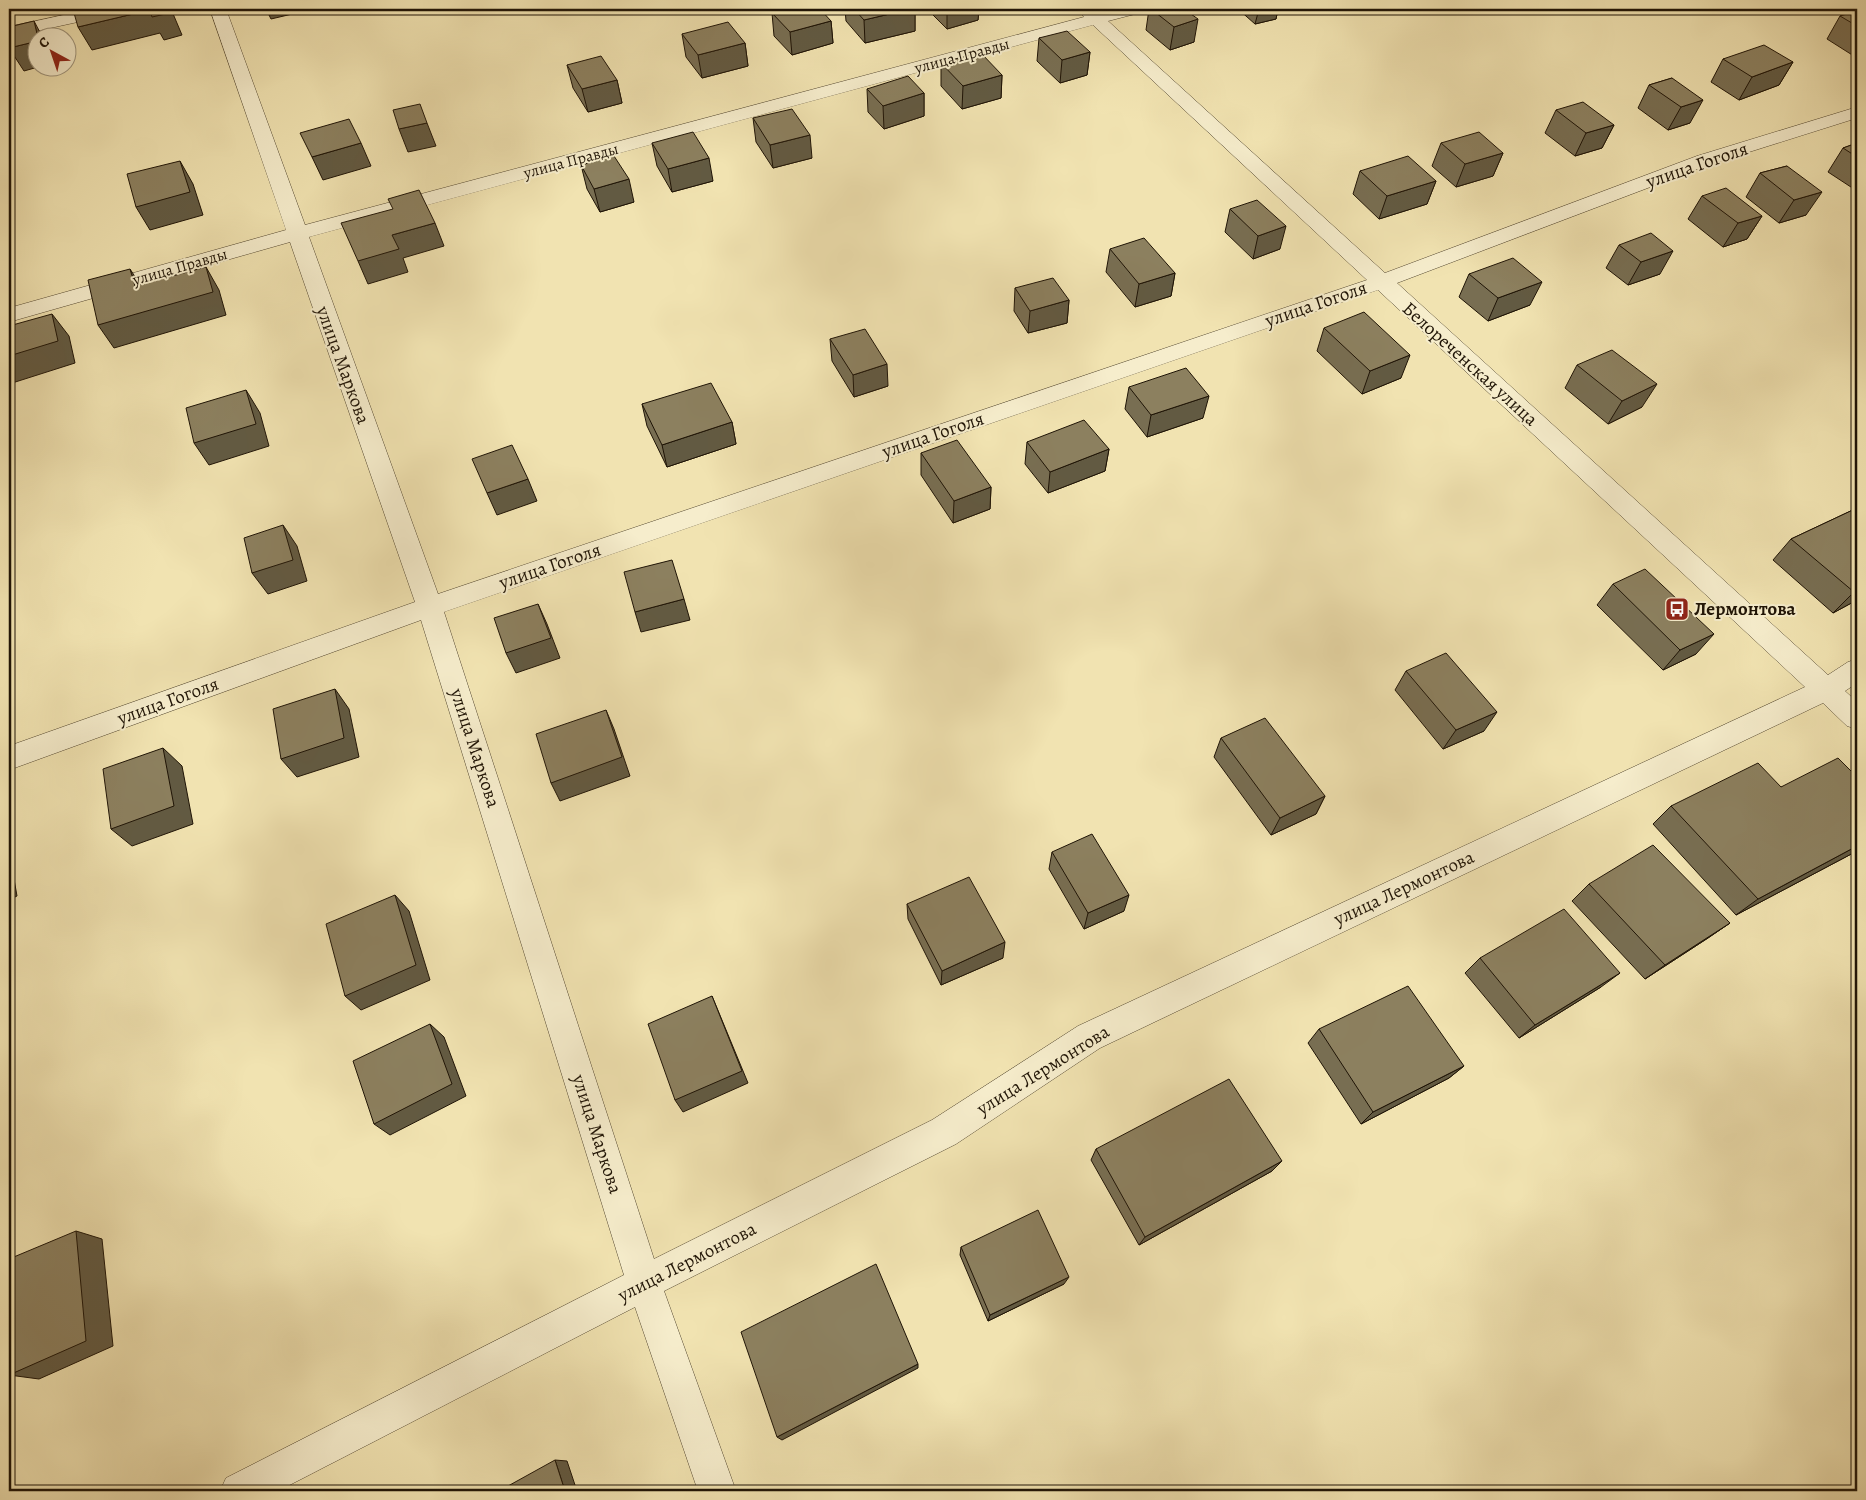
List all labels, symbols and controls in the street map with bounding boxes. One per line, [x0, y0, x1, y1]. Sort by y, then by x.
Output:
north arrow [28, 28, 78, 78]
text: С [35, 32, 54, 52]
street label: улица Правды [911, 33, 1012, 79]
street label: улица Гоголя [1642, 135, 1751, 195]
street label: улица Правды [520, 138, 621, 184]
street label: улица Правды [129, 243, 230, 291]
street label: улица Гоголя [1261, 274, 1370, 334]
street label: Белореченская улица [1396, 296, 1544, 432]
street label: улица Маркова [309, 301, 376, 428]
street label: улица Гоголя [878, 405, 987, 465]
street label: улица Гоголя [495, 536, 604, 596]
bus stop icon: Лермонтова [1664, 596, 1690, 622]
place label: Лермонтова [1694, 596, 1797, 622]
street label: улица Гоголя [113, 671, 222, 732]
street label: улица Маркова [443, 684, 507, 811]
street label: улица Лермонтова [1329, 844, 1479, 932]
street label: улица Лермонтова [971, 1019, 1115, 1122]
street label: улица Маркова [565, 1070, 629, 1197]
street label: улица Лермонтова [612, 1216, 761, 1309]

